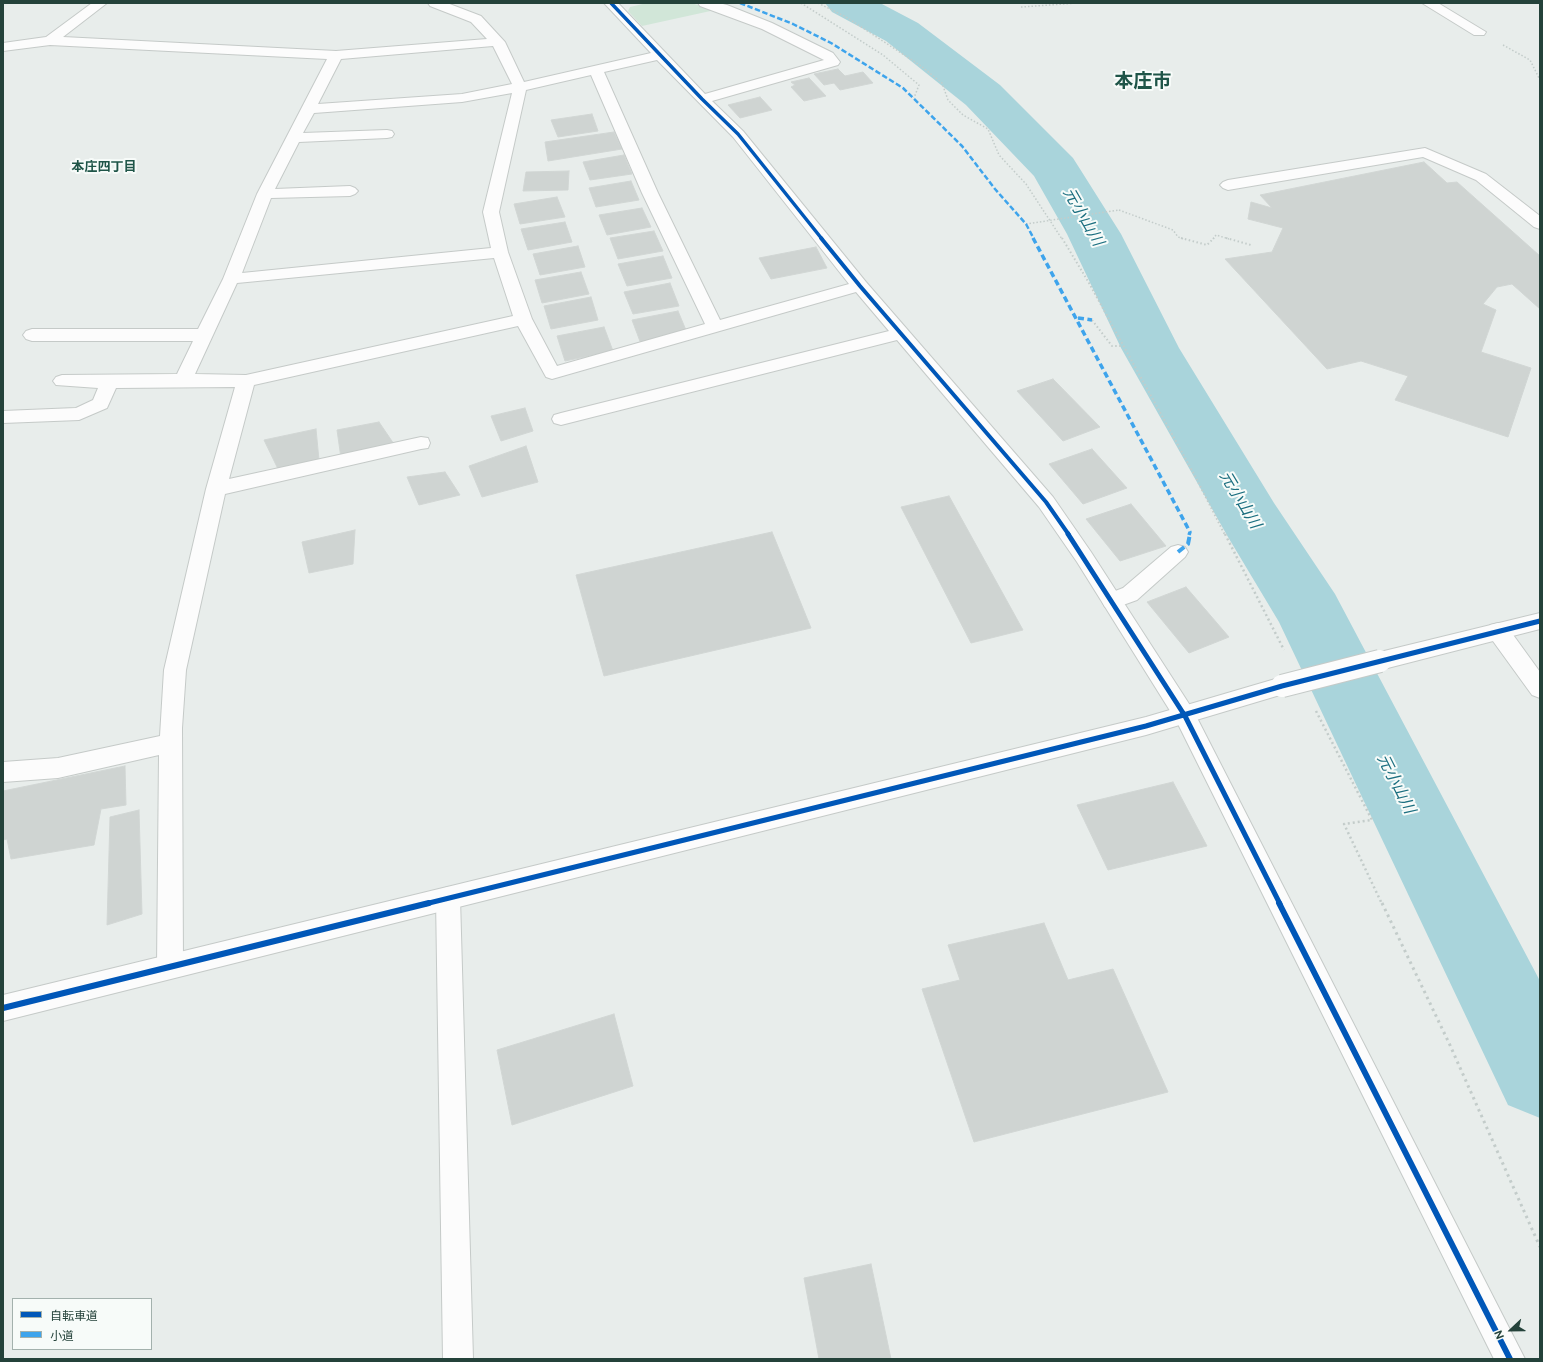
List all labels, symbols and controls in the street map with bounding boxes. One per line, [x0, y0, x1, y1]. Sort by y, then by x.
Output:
district label: 本庄市 [1115, 70, 1171, 92]
district label: 本庄四丁目 [72, 159, 136, 175]
water label: 元小山川 [1059, 184, 1107, 250]
water label: 元小山川 [1215, 468, 1265, 532]
water label: 元小山川 [1373, 751, 1419, 817]
legend [12, 1298, 152, 1350]
text: 自転車道 [50, 1309, 98, 1323]
north arrow [1491, 1310, 1531, 1350]
text: N [1492, 1328, 1507, 1341]
text: 小道 [50, 1329, 74, 1343]

